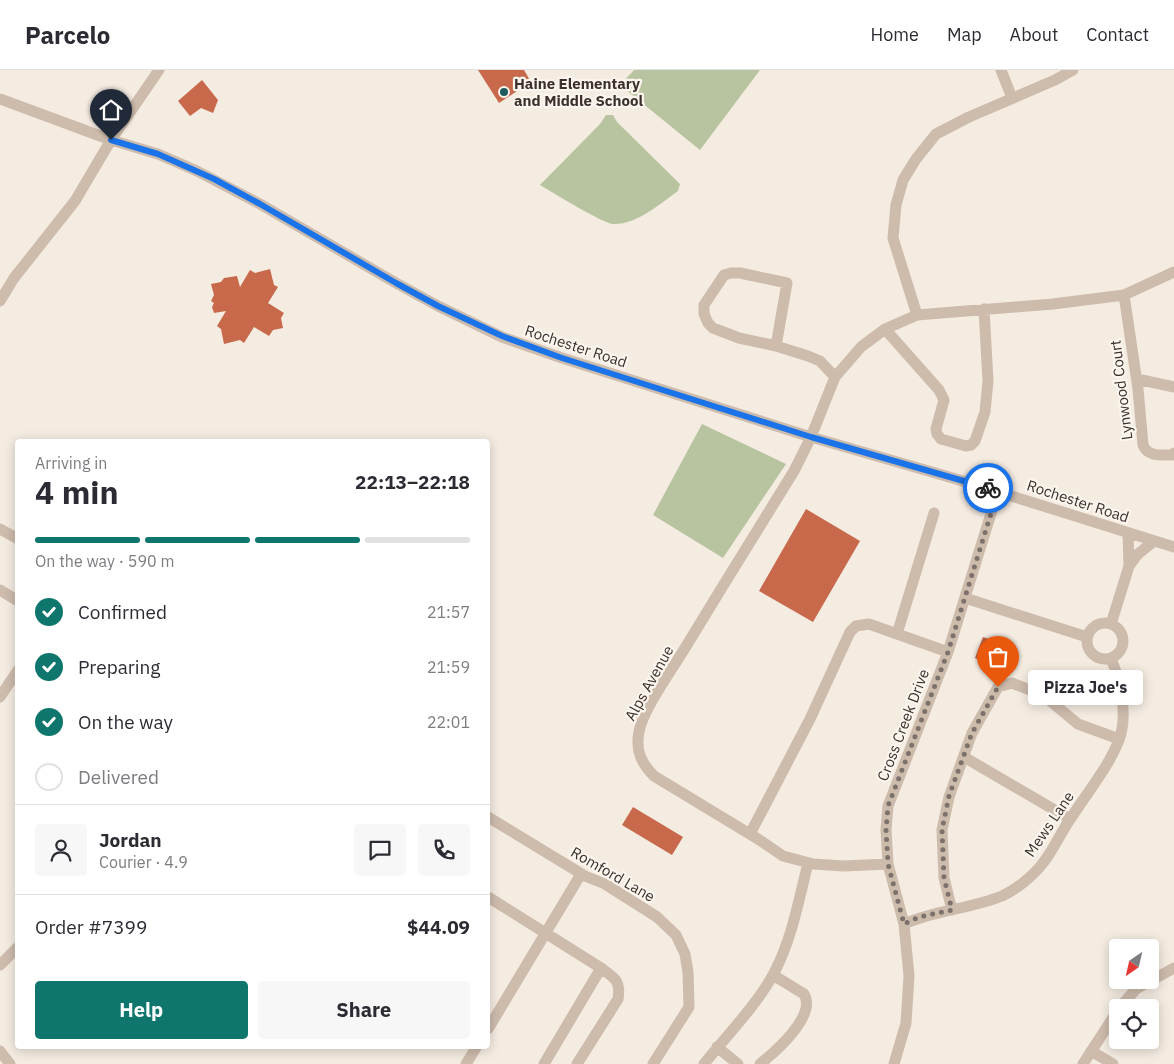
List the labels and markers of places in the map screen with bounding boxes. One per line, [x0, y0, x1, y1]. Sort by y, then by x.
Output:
place label: Haine Elementary and Middle School [514, 74, 643, 110]
marker: Haine Elementary and Middle School [498, 86, 510, 98]
pin [90, 89, 132, 140]
pin [977, 636, 1019, 687]
callout: Pizza Joe's [1028, 670, 1143, 704]

